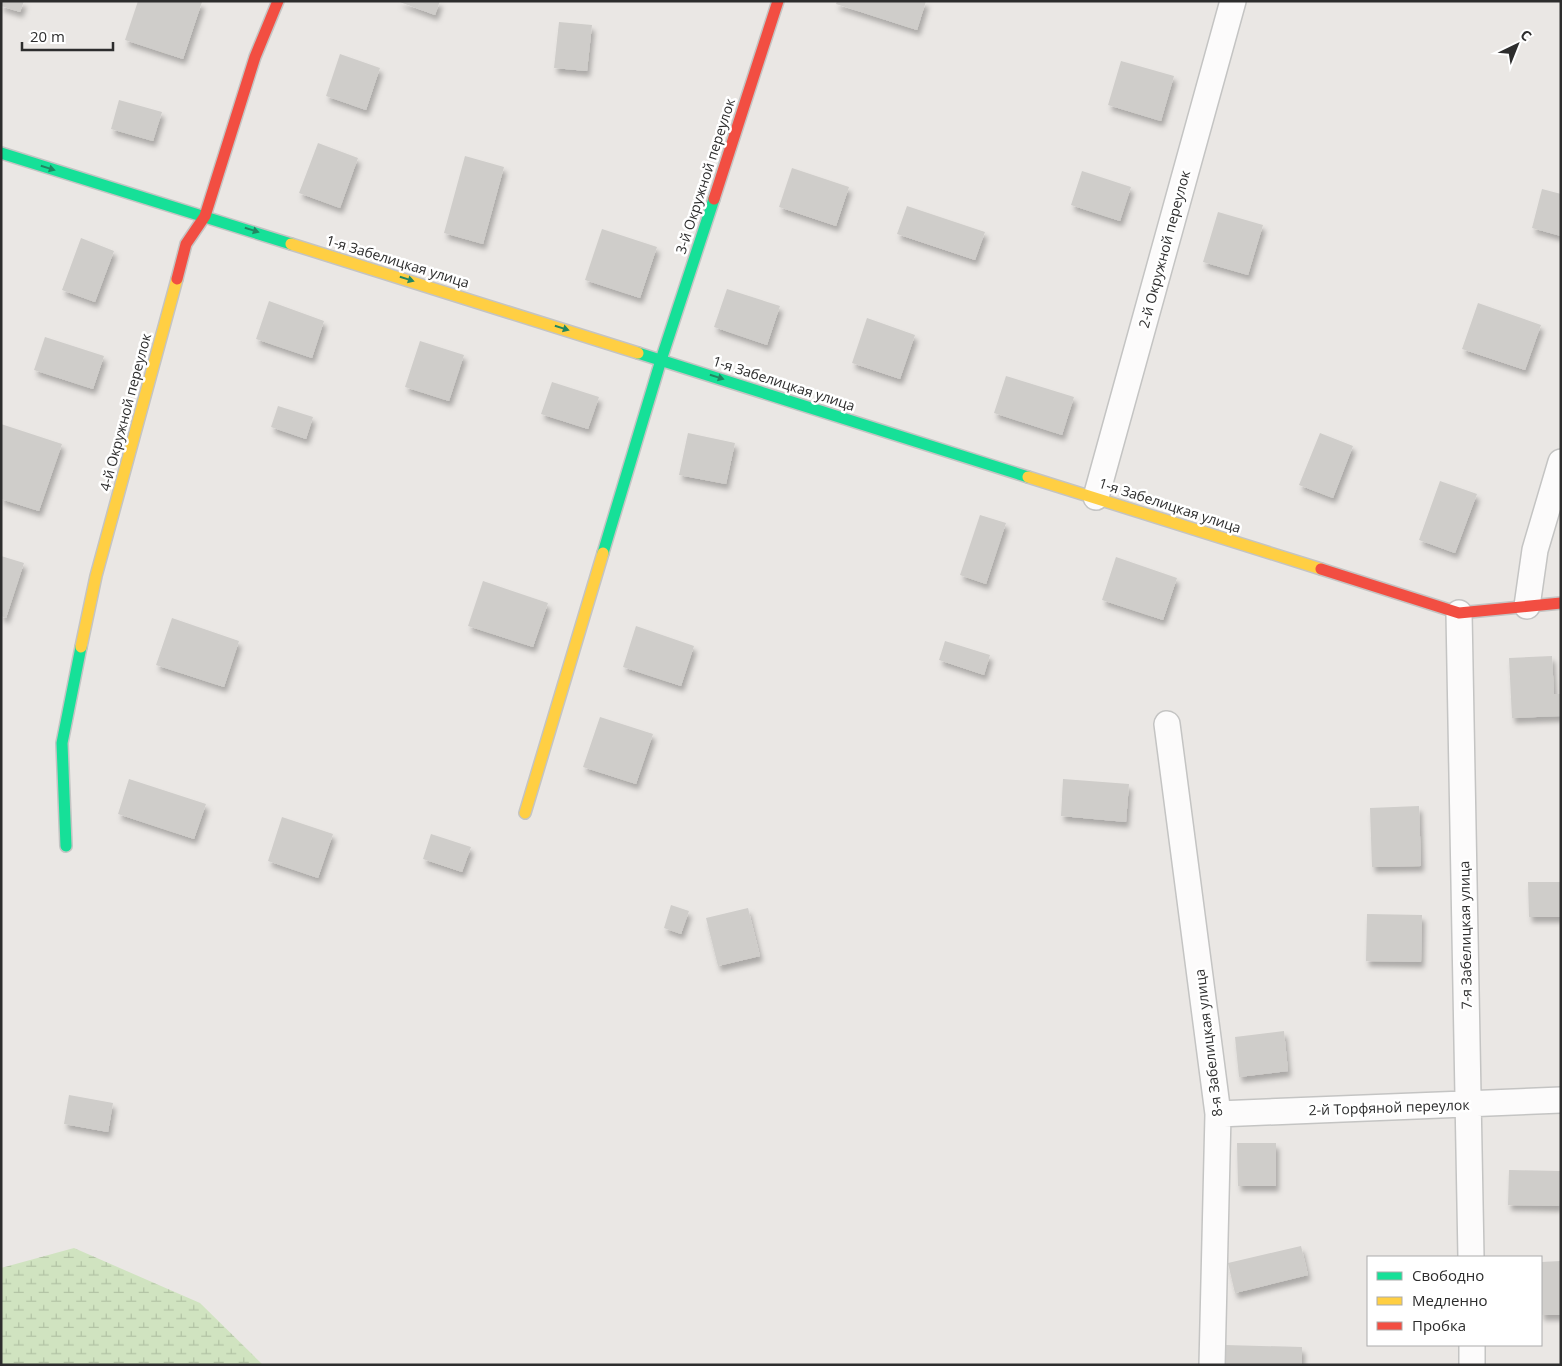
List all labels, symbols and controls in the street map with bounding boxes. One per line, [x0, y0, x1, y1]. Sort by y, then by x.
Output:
scale bar [22, 20, 114, 52]
north arrow [1492, 20, 1542, 70]
text: С [1516, 25, 1536, 45]
text: 20 m [30, 26, 65, 46]
street label: 3-й Окружной переулок [671, 95, 739, 256]
one-way arrow [40, 164, 55, 172]
street label: 2-й Окружной переулок [1134, 167, 1194, 330]
one-way arrow [244, 227, 259, 235]
street label: 1-я Забелицкая улица [324, 230, 472, 292]
one-way arrow [399, 276, 414, 284]
one-way arrow [554, 325, 569, 332]
street label: 4-й Окружной переулок [95, 330, 155, 493]
street label: 1-я Забелицкая улица [710, 351, 858, 415]
one-way arrow [709, 374, 724, 381]
street label: 1-я Забелицкая улица [1096, 473, 1244, 537]
street label: 7-я Забелицкая улица [1454, 861, 1476, 1009]
street label: 8-я Забелицкая улица [1190, 968, 1226, 1118]
street label: 2-й Торфяной переулок [1308, 1095, 1471, 1119]
legend [1367, 1256, 1542, 1346]
text: Свободно [1412, 1265, 1484, 1285]
text: Медленно [1412, 1290, 1488, 1310]
text: Пробка [1412, 1315, 1466, 1335]

